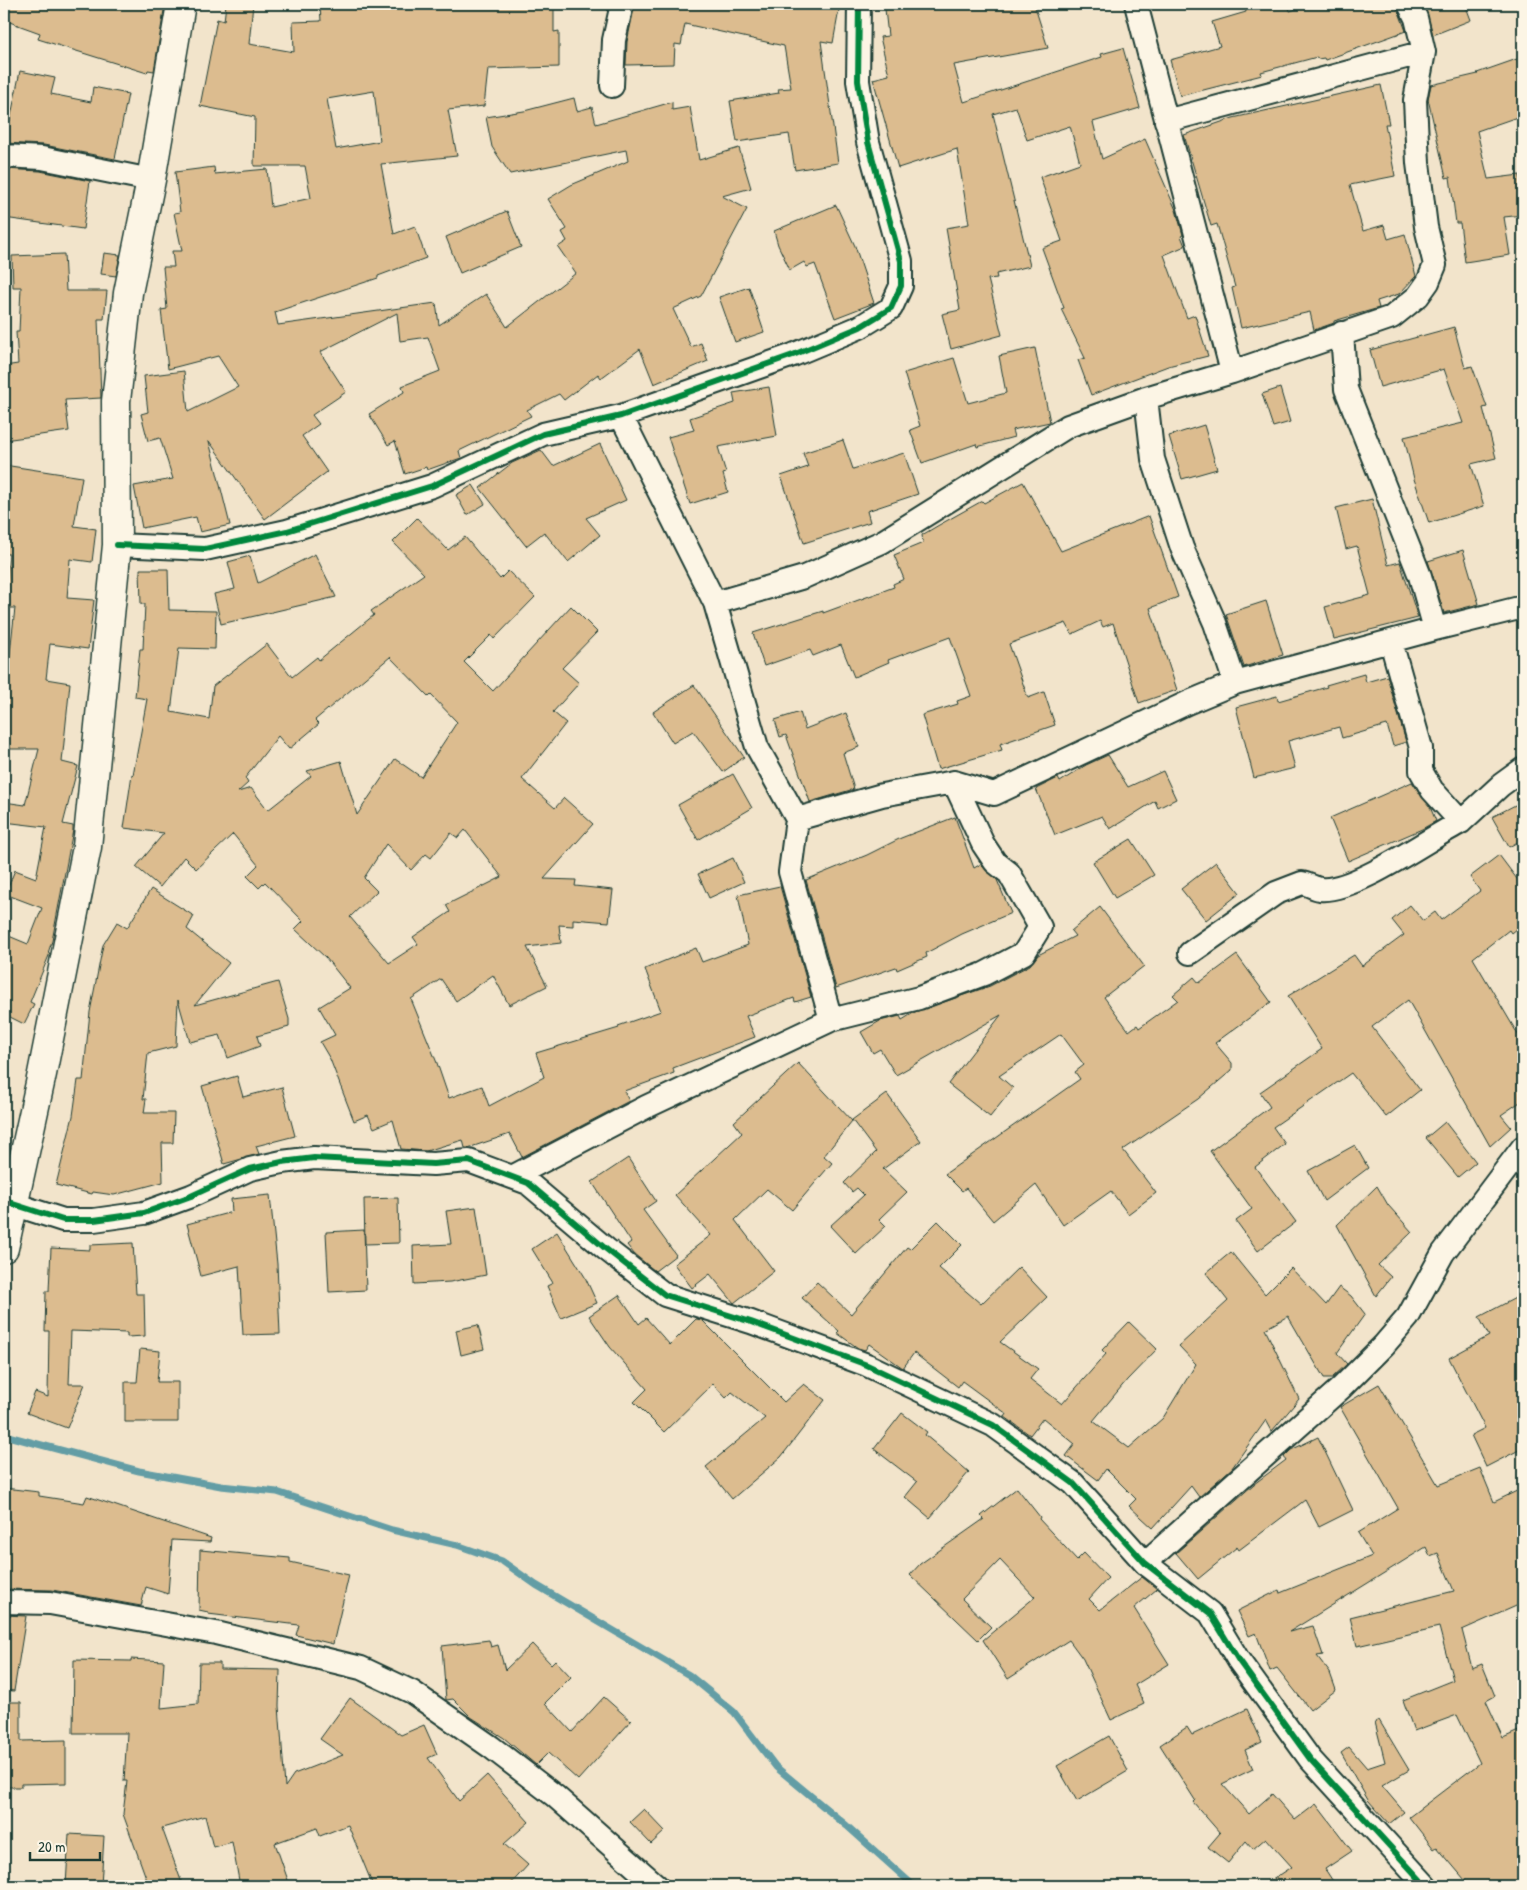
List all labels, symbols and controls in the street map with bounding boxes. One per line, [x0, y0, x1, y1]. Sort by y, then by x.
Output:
scale bar [30, 1830, 100, 1862]
text: 20 m [38, 1836, 65, 1857]

